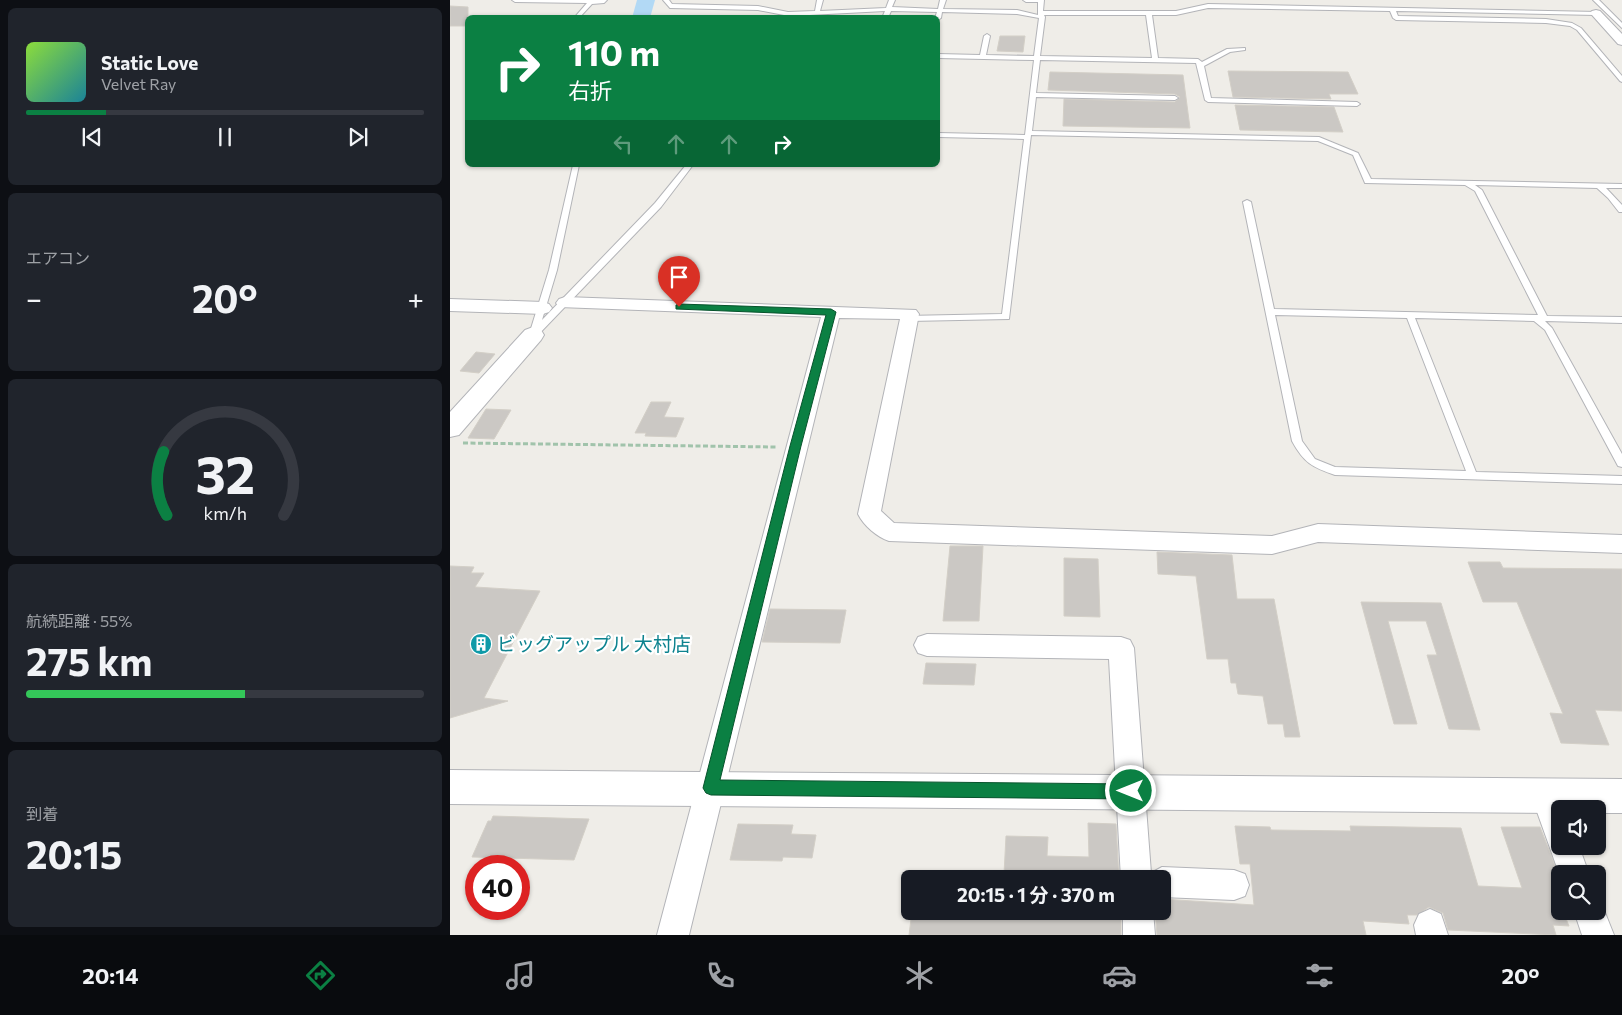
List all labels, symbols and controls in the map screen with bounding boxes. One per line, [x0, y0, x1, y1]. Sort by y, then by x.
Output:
text: 110 m [568, 30, 660, 73]
icon: right [485, 35, 550, 100]
text: Static Love [101, 51, 198, 74]
text: Velvet Ray [101, 74, 176, 93]
text: 右折 [568, 77, 612, 104]
icon: previous [78, 123, 106, 151]
icon: pause [211, 123, 239, 151]
icon: next [344, 123, 372, 151]
icon: left [609, 130, 637, 158]
icon: ahead [662, 130, 690, 158]
icon: ahead [715, 130, 743, 158]
icon: right [768, 130, 796, 158]
text: エアコン [26, 248, 90, 267]
pin [658, 256, 700, 307]
icon: arrive [665, 263, 693, 291]
text: 20° [192, 274, 258, 321]
text: − [26, 281, 42, 315]
text: + [408, 281, 424, 315]
text: 32 [195, 441, 255, 505]
text: km/h [203, 502, 247, 524]
text: 航続距離 · 55% [26, 611, 132, 630]
building icon: ビッグアップル 大村店 [469, 632, 493, 656]
place label: ビッグアップル 大村店 [497, 632, 691, 655]
text: 275 km [26, 637, 152, 684]
position arrow [1104, 764, 1156, 816]
map controls [1551, 800, 1606, 920]
button: sound [1551, 800, 1606, 855]
text: 到着 [26, 804, 58, 823]
text: 20:15 [26, 830, 122, 877]
speed limit sign: 40 [465, 855, 530, 920]
button: search [1551, 865, 1606, 920]
text: 20:15 · 1 分 · 370 m [957, 883, 1115, 906]
icon: directions [303, 958, 338, 993]
icon: music [503, 958, 538, 993]
icon: phone [703, 958, 738, 993]
icon: climate [902, 958, 937, 993]
icon: car [1102, 958, 1137, 993]
icon: filters [1302, 958, 1337, 993]
text: 20:14 [82, 962, 139, 989]
text: 20° [1502, 962, 1540, 989]

